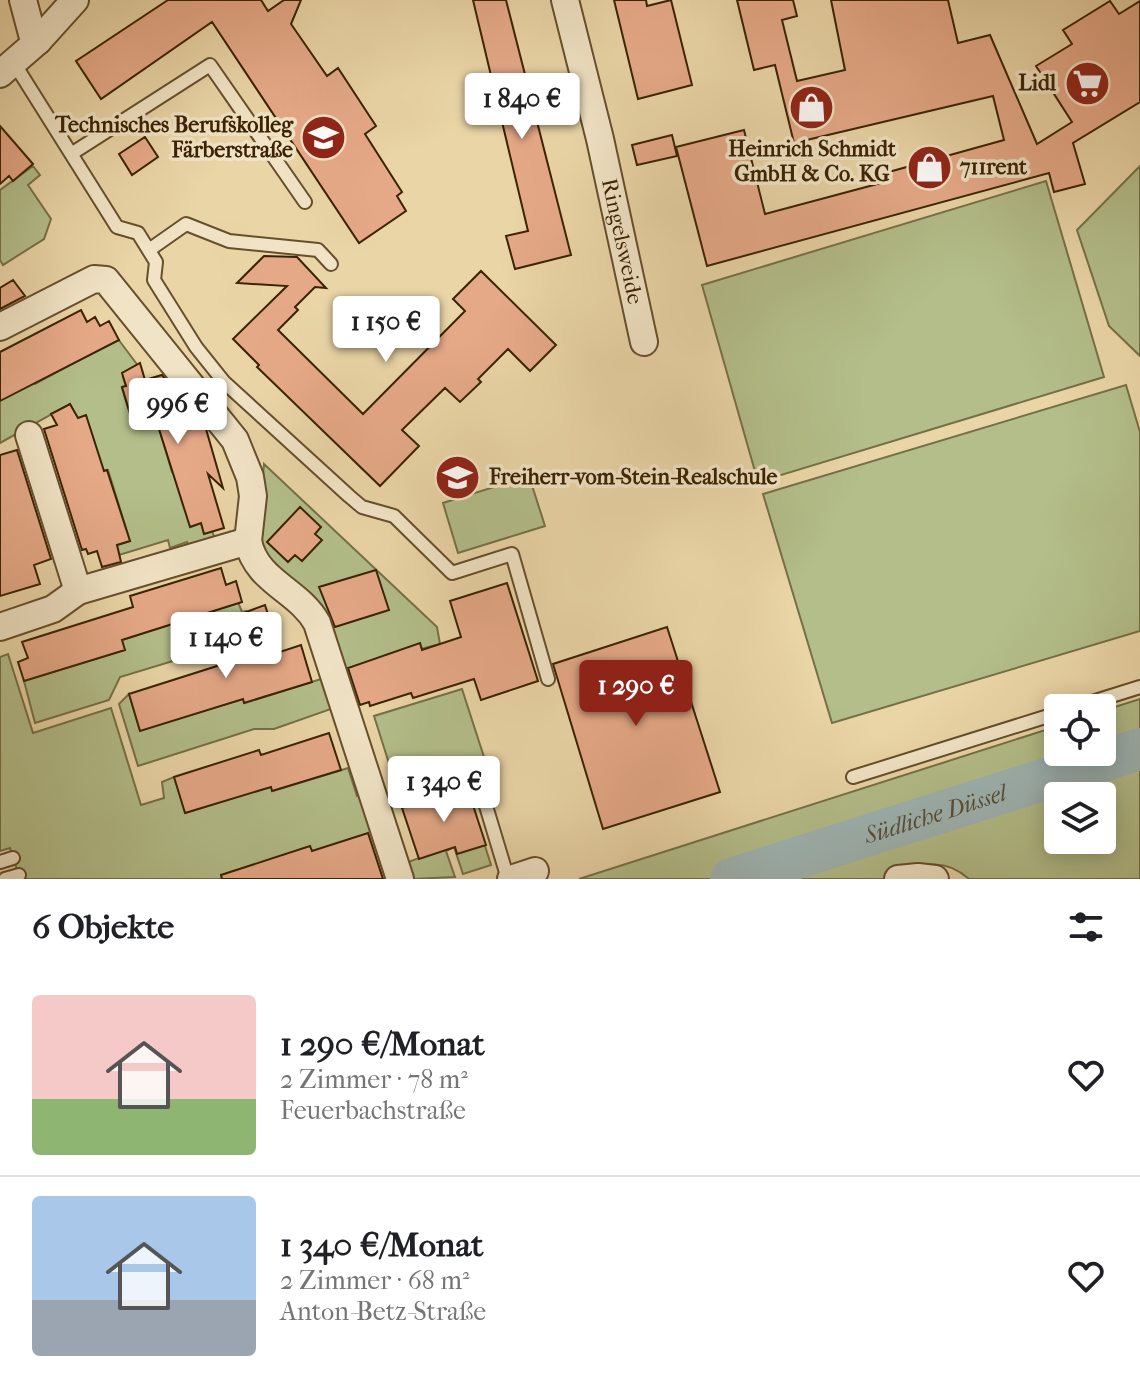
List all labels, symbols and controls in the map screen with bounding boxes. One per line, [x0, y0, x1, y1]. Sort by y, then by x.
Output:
supermarket icon: Lidl [1063, 59, 1111, 107]
place label: Lidl [1018, 70, 1057, 96]
pin: 1 840 € [448, 73, 596, 141]
text: 1 840 € [483, 83, 561, 114]
shop icon: Heinrich Schmidt GmbH & Co. KG [788, 84, 836, 132]
place label: Technisches Berufskolleg Färberstraße [54, 112, 294, 163]
school or university icon: Technisches Berufskolleg Färberstraße [300, 114, 348, 162]
place label: Heinrich Schmidt GmbH & Co. KG [728, 136, 897, 187]
shop icon: 711rent [905, 143, 953, 191]
place label: 711rent [959, 154, 1028, 180]
street label: Ringelsweide [596, 176, 648, 307]
pin: 1 150 € [312, 296, 460, 364]
text: 1 150 € [351, 306, 421, 337]
pin: 996 € [122, 378, 234, 446]
text: 996 € [147, 388, 209, 419]
school or university icon: Freiherr-vom-Stein-Realschule [434, 453, 482, 501]
place label: Freiherr-vom-Stein-Realschule [488, 464, 778, 490]
pin: 1 140 € [152, 612, 300, 680]
text: 1 140 € [189, 622, 263, 653]
pin: 1 290 € [562, 660, 710, 728]
text: 1 290 € [597, 670, 675, 701]
map controls [1044, 694, 1116, 854]
button: locate [1044, 694, 1116, 766]
pin: 1 340 € [370, 756, 518, 824]
text: 1 340 € [406, 766, 482, 797]
water label: Südliche Düssel [860, 778, 1012, 850]
button: layers [1044, 782, 1116, 854]
icon: filters [1064, 905, 1108, 949]
text: 6 Objekte [32, 907, 174, 947]
text: 1 290 €/Monat [280, 1024, 485, 1064]
icon: home [96, 1027, 192, 1123]
icon: heart [1064, 1053, 1108, 1097]
text: 2 Zimmer · 78 m² [280, 1064, 468, 1095]
text: Feuerbachstraße [280, 1095, 466, 1126]
text: 1 340 €/Monat [280, 1225, 483, 1265]
icon: home [96, 1228, 192, 1324]
icon: heart [1064, 1254, 1108, 1298]
text: 2 Zimmer · 68 m² [280, 1265, 469, 1296]
text: Anton-Betz-Straße [280, 1296, 486, 1327]

